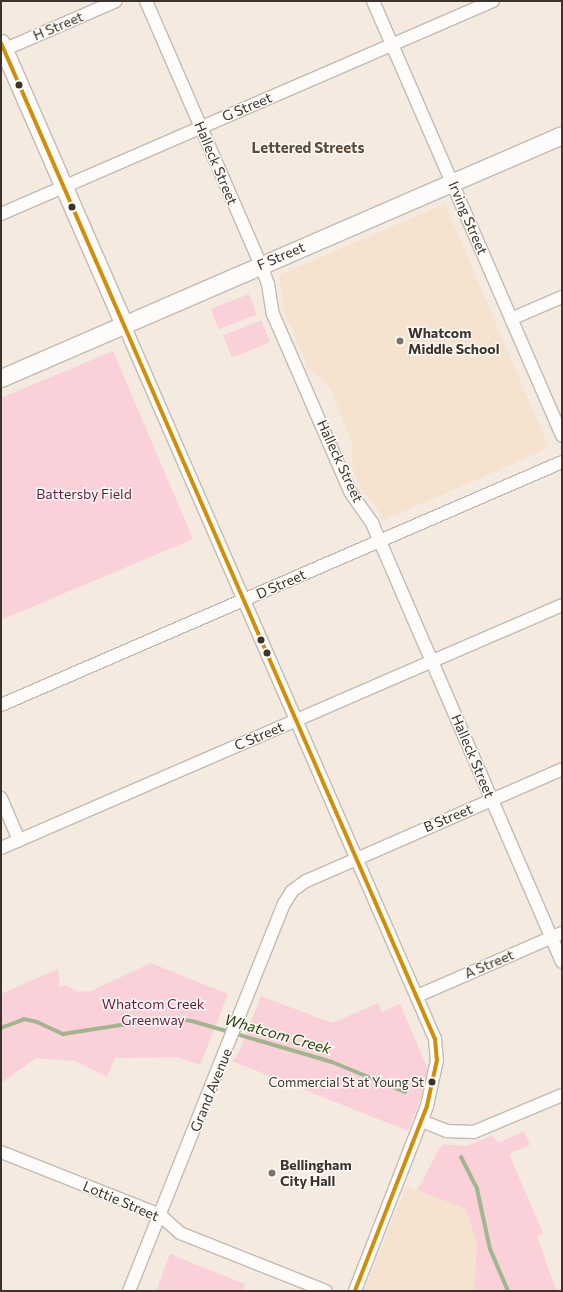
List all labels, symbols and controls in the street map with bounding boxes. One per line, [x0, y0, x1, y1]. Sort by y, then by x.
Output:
street label: H Street [30, 8, 86, 44]
unlabelled marker [14, 80, 24, 90]
street label: G Street [220, 89, 274, 125]
street label: Halleck Street [191, 119, 241, 207]
district label: Lettered Streets [252, 139, 364, 157]
street label: Irving Street [445, 179, 491, 257]
unlabelled marker [67, 202, 77, 212]
street label: F Street [255, 238, 307, 274]
place label: Whatcom Middle School [408, 325, 499, 358]
marker: Whatcom Middle School [395, 336, 405, 346]
street label: Halleck Street [314, 417, 366, 505]
park label: Battersby Field [36, 486, 132, 502]
street label: D Street [254, 566, 308, 602]
unlabelled marker [256, 635, 266, 645]
unlabelled marker [262, 648, 272, 658]
street label: Halleck Street [448, 712, 498, 800]
street label: C Street [232, 718, 286, 754]
street label: B Street [421, 800, 475, 836]
street label: A Street [462, 946, 516, 982]
park label: Whatcom Creek Greenway [102, 996, 204, 1028]
water label: Whatcom Creek [223, 1010, 333, 1058]
street label: Grand Avenue [187, 1046, 235, 1134]
place label: Commercial St at Young St [268, 1074, 424, 1090]
marker: Commercial St at Young St [427, 1077, 437, 1087]
place label: Bellingham City Hall [280, 1157, 352, 1190]
marker: Bellingham City Hall [267, 1168, 277, 1178]
street label: Lottie Street [80, 1177, 162, 1225]

